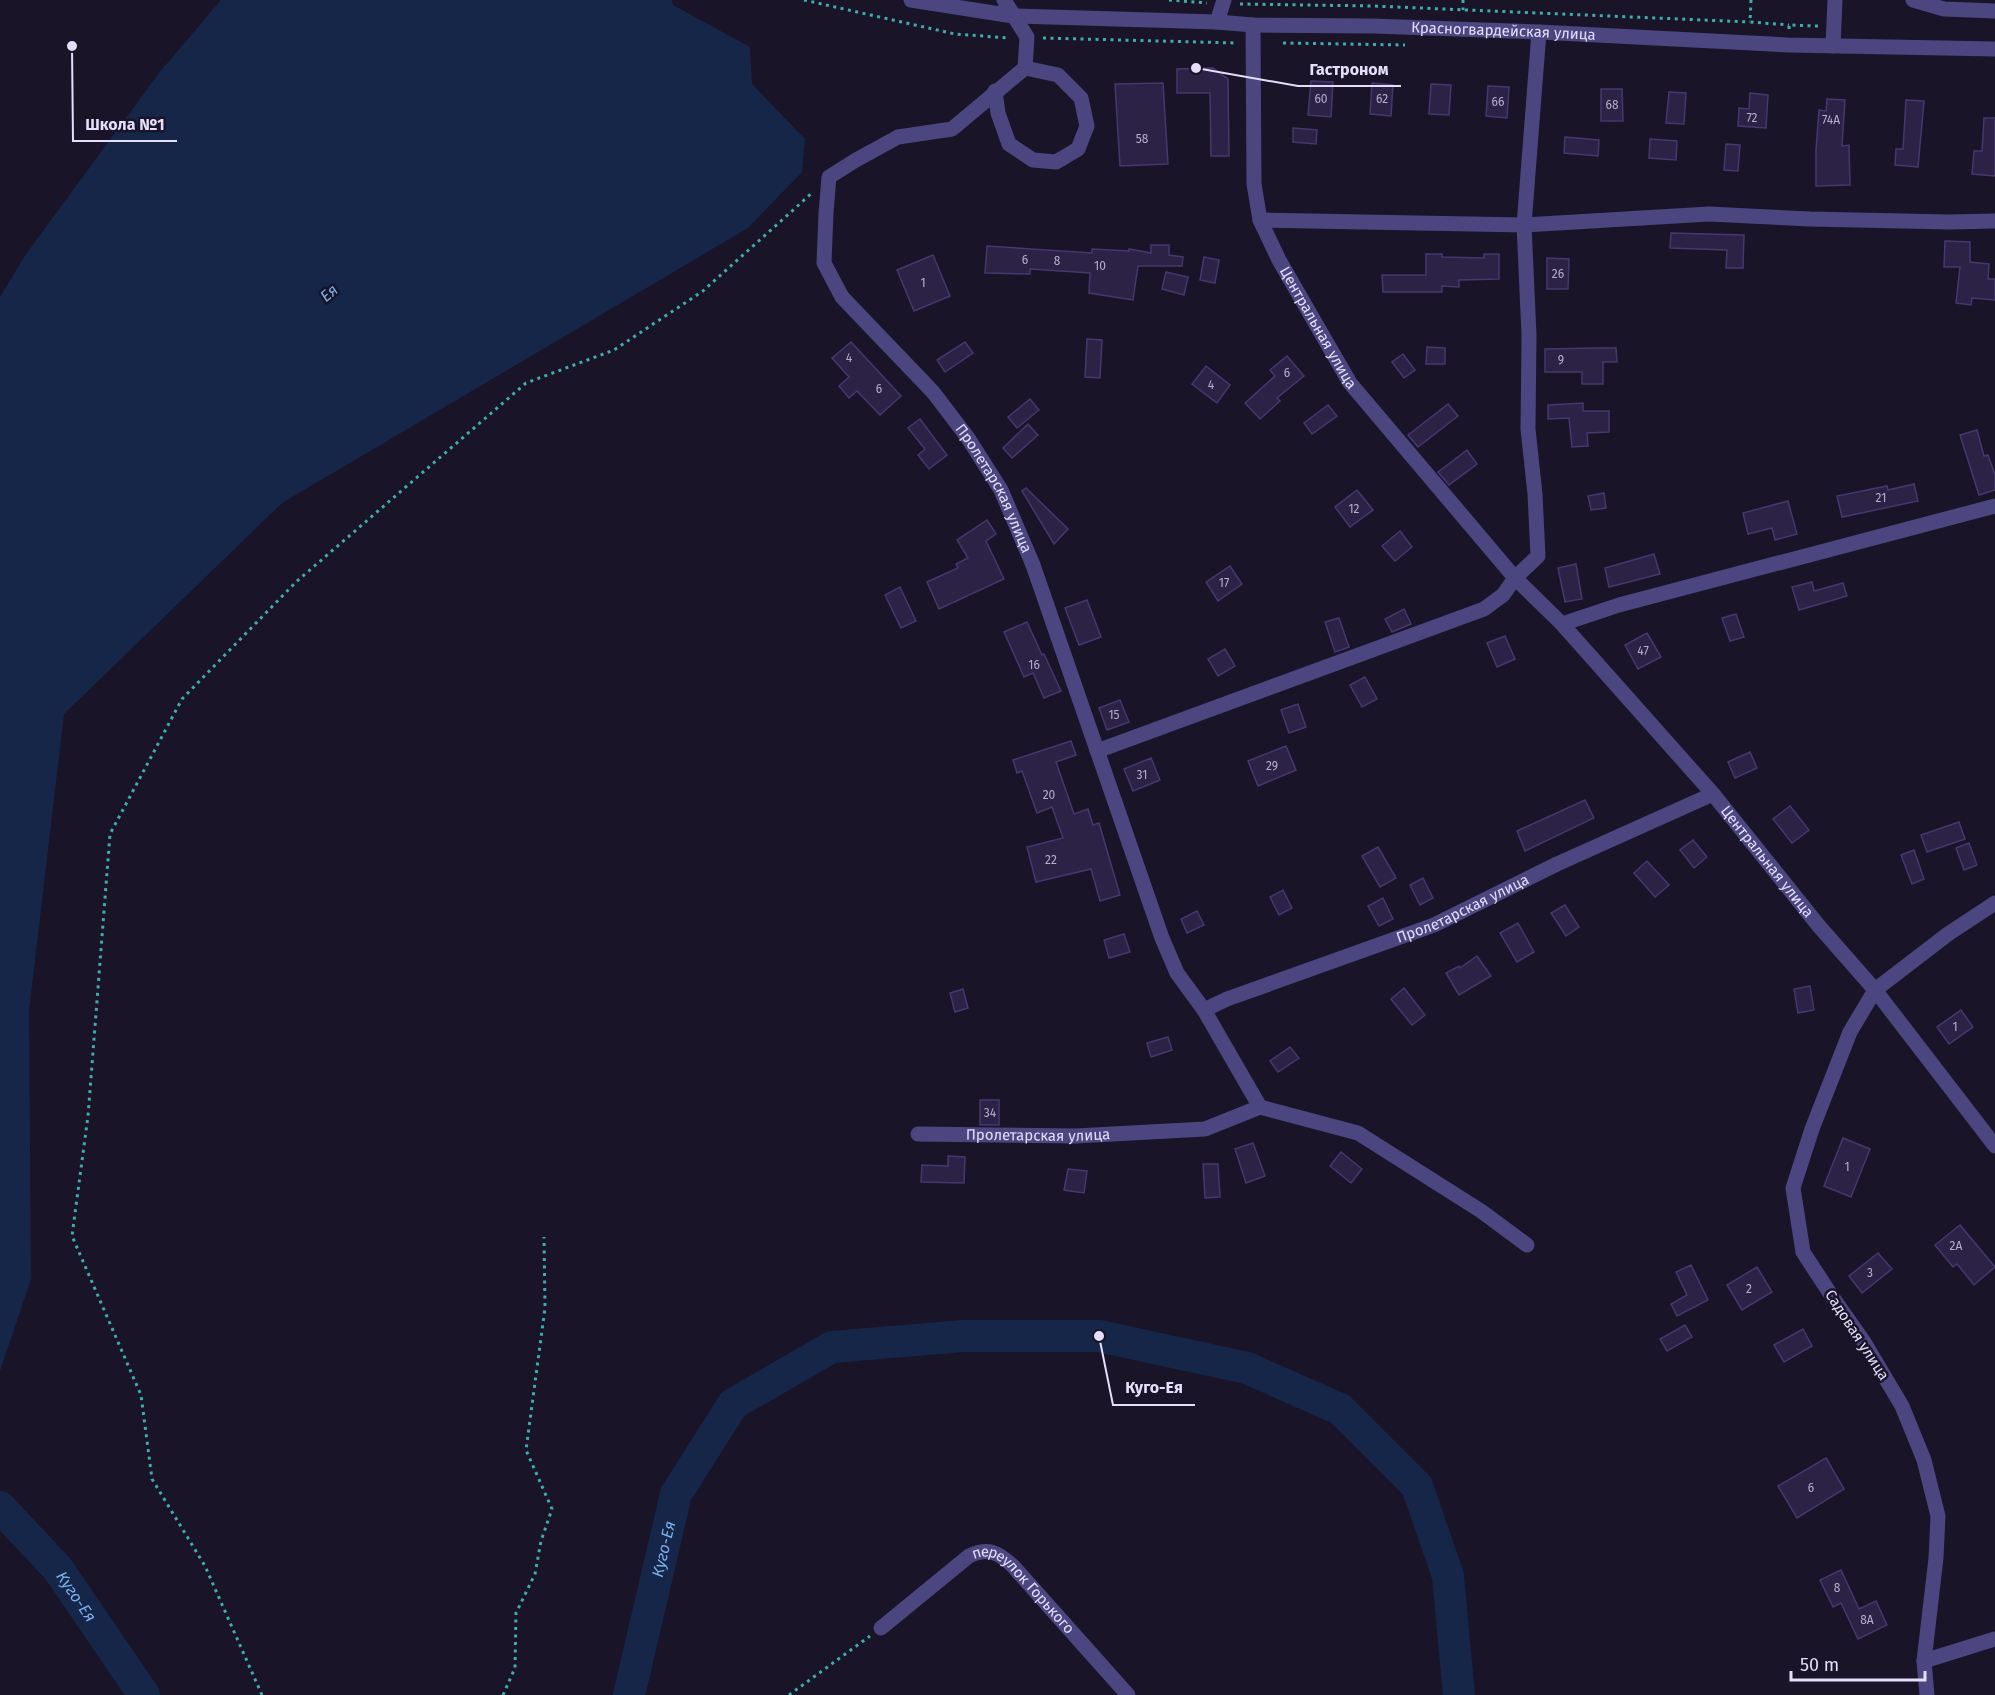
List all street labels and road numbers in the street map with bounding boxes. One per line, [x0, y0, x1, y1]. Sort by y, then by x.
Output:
street label: Красногвардейская улица [1411, 18, 1596, 44]
street label: Центральная улица [1276, 263, 1360, 393]
street label: Пролетарская улица [952, 420, 1036, 556]
street label: Центральная улица [1717, 802, 1817, 921]
street label: Пролетарская улица [1394, 870, 1532, 947]
street label: Пролетарская улица [966, 1125, 1111, 1145]
street label: Садовая улица [1821, 1286, 1893, 1384]
street label: переулок Горького [970, 1542, 1078, 1638]

